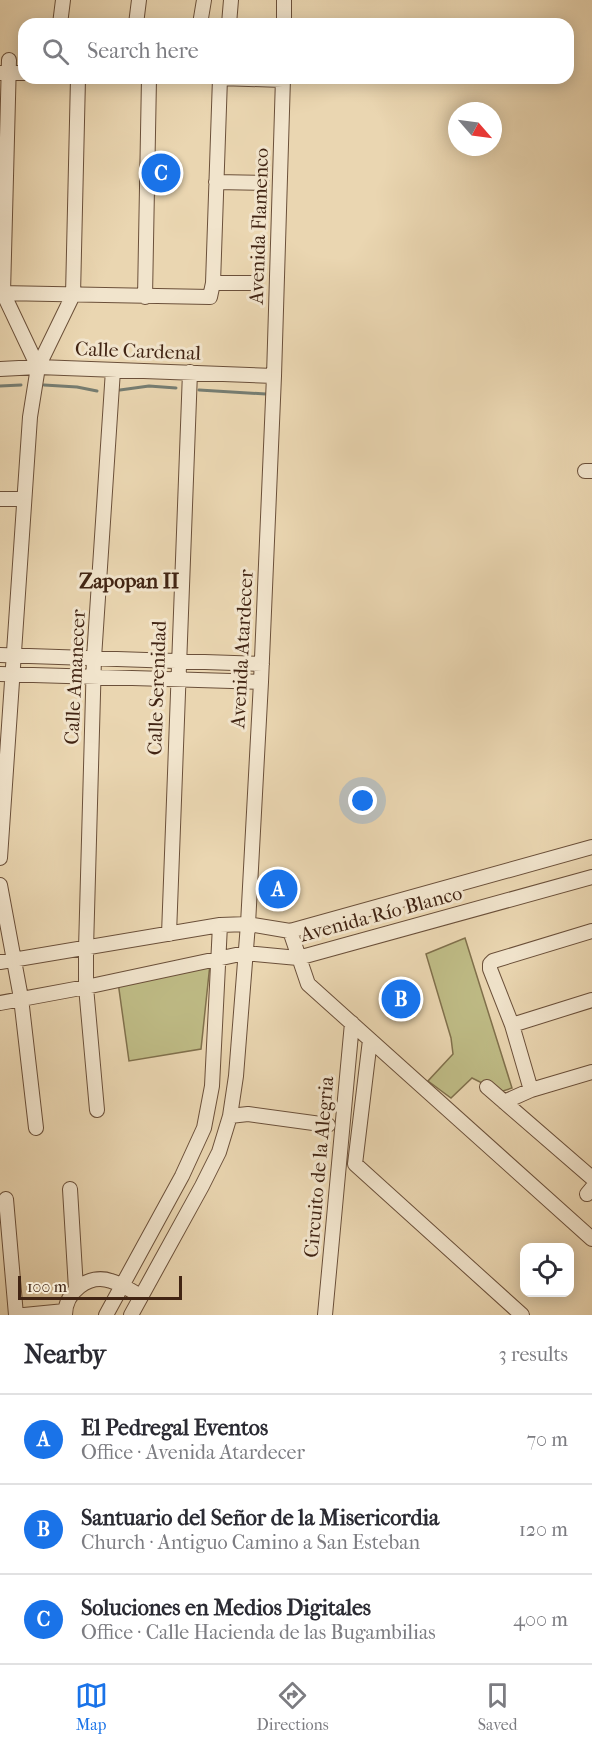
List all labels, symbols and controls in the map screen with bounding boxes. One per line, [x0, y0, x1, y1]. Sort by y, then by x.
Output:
search box [18, 18, 574, 84]
icon: search [39, 35, 72, 68]
text: Search here [87, 38, 199, 64]
north arrow [448, 102, 502, 156]
street label: Avenida Flamenco [245, 147, 273, 306]
pin: C [142, 150, 180, 195]
street label: Calle Cardenal [75, 337, 202, 365]
street label: Avenida Atardecer [226, 568, 258, 730]
district label: Zapopan II [79, 569, 180, 593]
street label: Calle Amanecer [60, 608, 90, 745]
street label: Calle Serenidad [143, 619, 171, 756]
your location [348, 786, 377, 815]
pin: A [258, 866, 298, 912]
street label: Avenida Río Blanco [297, 881, 465, 947]
pin: B [382, 976, 420, 1022]
street label: Circuito de la Alegria [300, 1075, 338, 1259]
map controls [520, 1243, 574, 1297]
button: locate [520, 1243, 574, 1297]
scale bar [18, 1273, 182, 1300]
text: 100 m [27, 1277, 67, 1296]
text: Nearby [24, 1339, 106, 1370]
text: 3 results [499, 1343, 568, 1366]
text: El Pedregal Eventos [81, 1415, 268, 1441]
text: A [37, 1428, 50, 1451]
text: 70 m [526, 1428, 568, 1451]
text: Office · Avenida Atardecer [81, 1441, 305, 1464]
text: Santuario del Señor de la Misericordia [81, 1505, 439, 1531]
text: B [37, 1518, 50, 1541]
text: 120 m [519, 1518, 568, 1541]
text: Church · Antiguo Camino a San Esteban [81, 1531, 420, 1554]
text: Soluciones en Medios Digitales [81, 1595, 371, 1621]
text: C [37, 1608, 50, 1631]
text: 400 m [513, 1608, 568, 1631]
text: Office · Calle Hacienda de las Bugambilias [81, 1621, 436, 1644]
tab: Map [75, 1679, 108, 1734]
tab: Directions [257, 1679, 329, 1734]
tab: Saved [478, 1679, 517, 1734]

